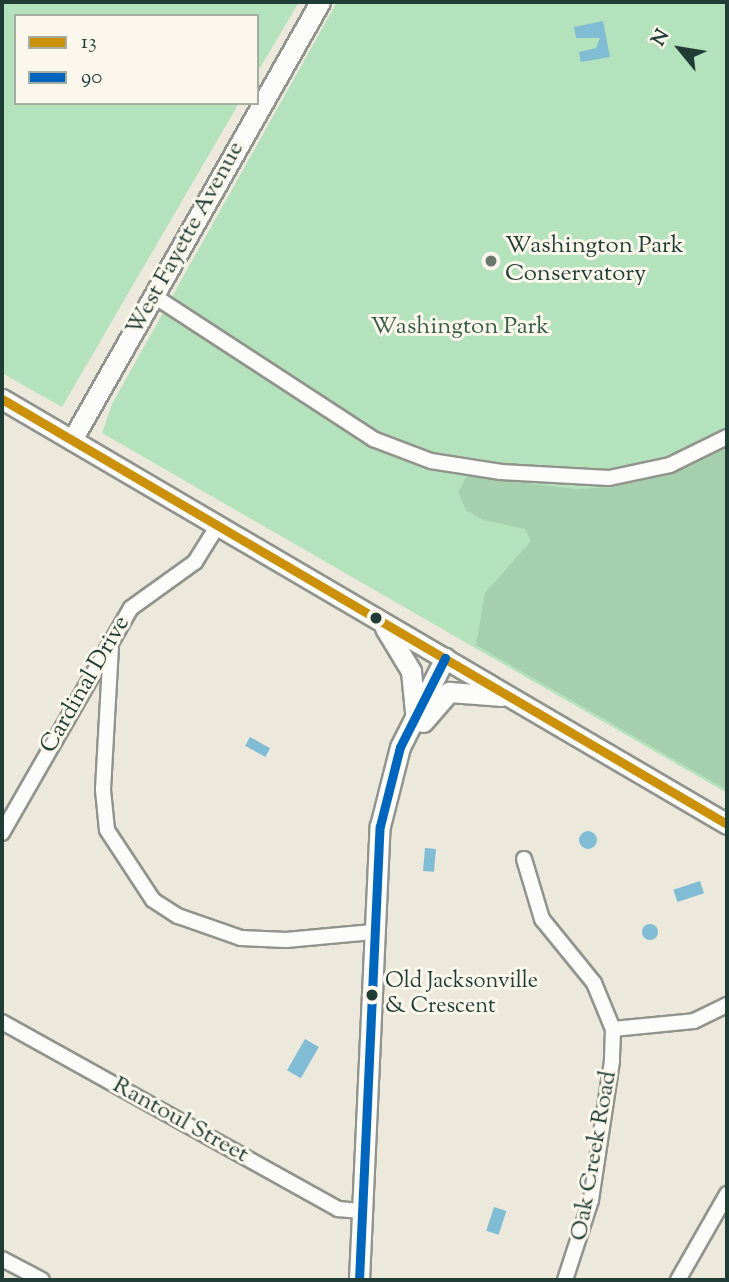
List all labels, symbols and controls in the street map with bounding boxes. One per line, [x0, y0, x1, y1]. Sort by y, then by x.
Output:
legend [14, 14, 259, 105]
north arrow [645, 14, 715, 84]
text: N [646, 25, 677, 52]
text: 13 [81, 28, 97, 58]
text: 90 [81, 63, 102, 93]
street label: West Fayette Avenue [121, 137, 251, 341]
place label: Washington Park Conservatory [505, 233, 684, 289]
marker: Washington Park Conservatory [483, 253, 499, 269]
park label: Washington Park [371, 314, 549, 342]
street label: Cardinal Drive [35, 611, 137, 759]
unlabelled marker [369, 611, 383, 625]
place label: Old Jacksonville & Crescent [385, 969, 538, 1020]
marker: Old Jacksonville & Crescent [365, 988, 379, 1002]
street label: Oak Creek Road [566, 1069, 624, 1243]
street label: Rantoul Street [107, 1072, 253, 1170]

